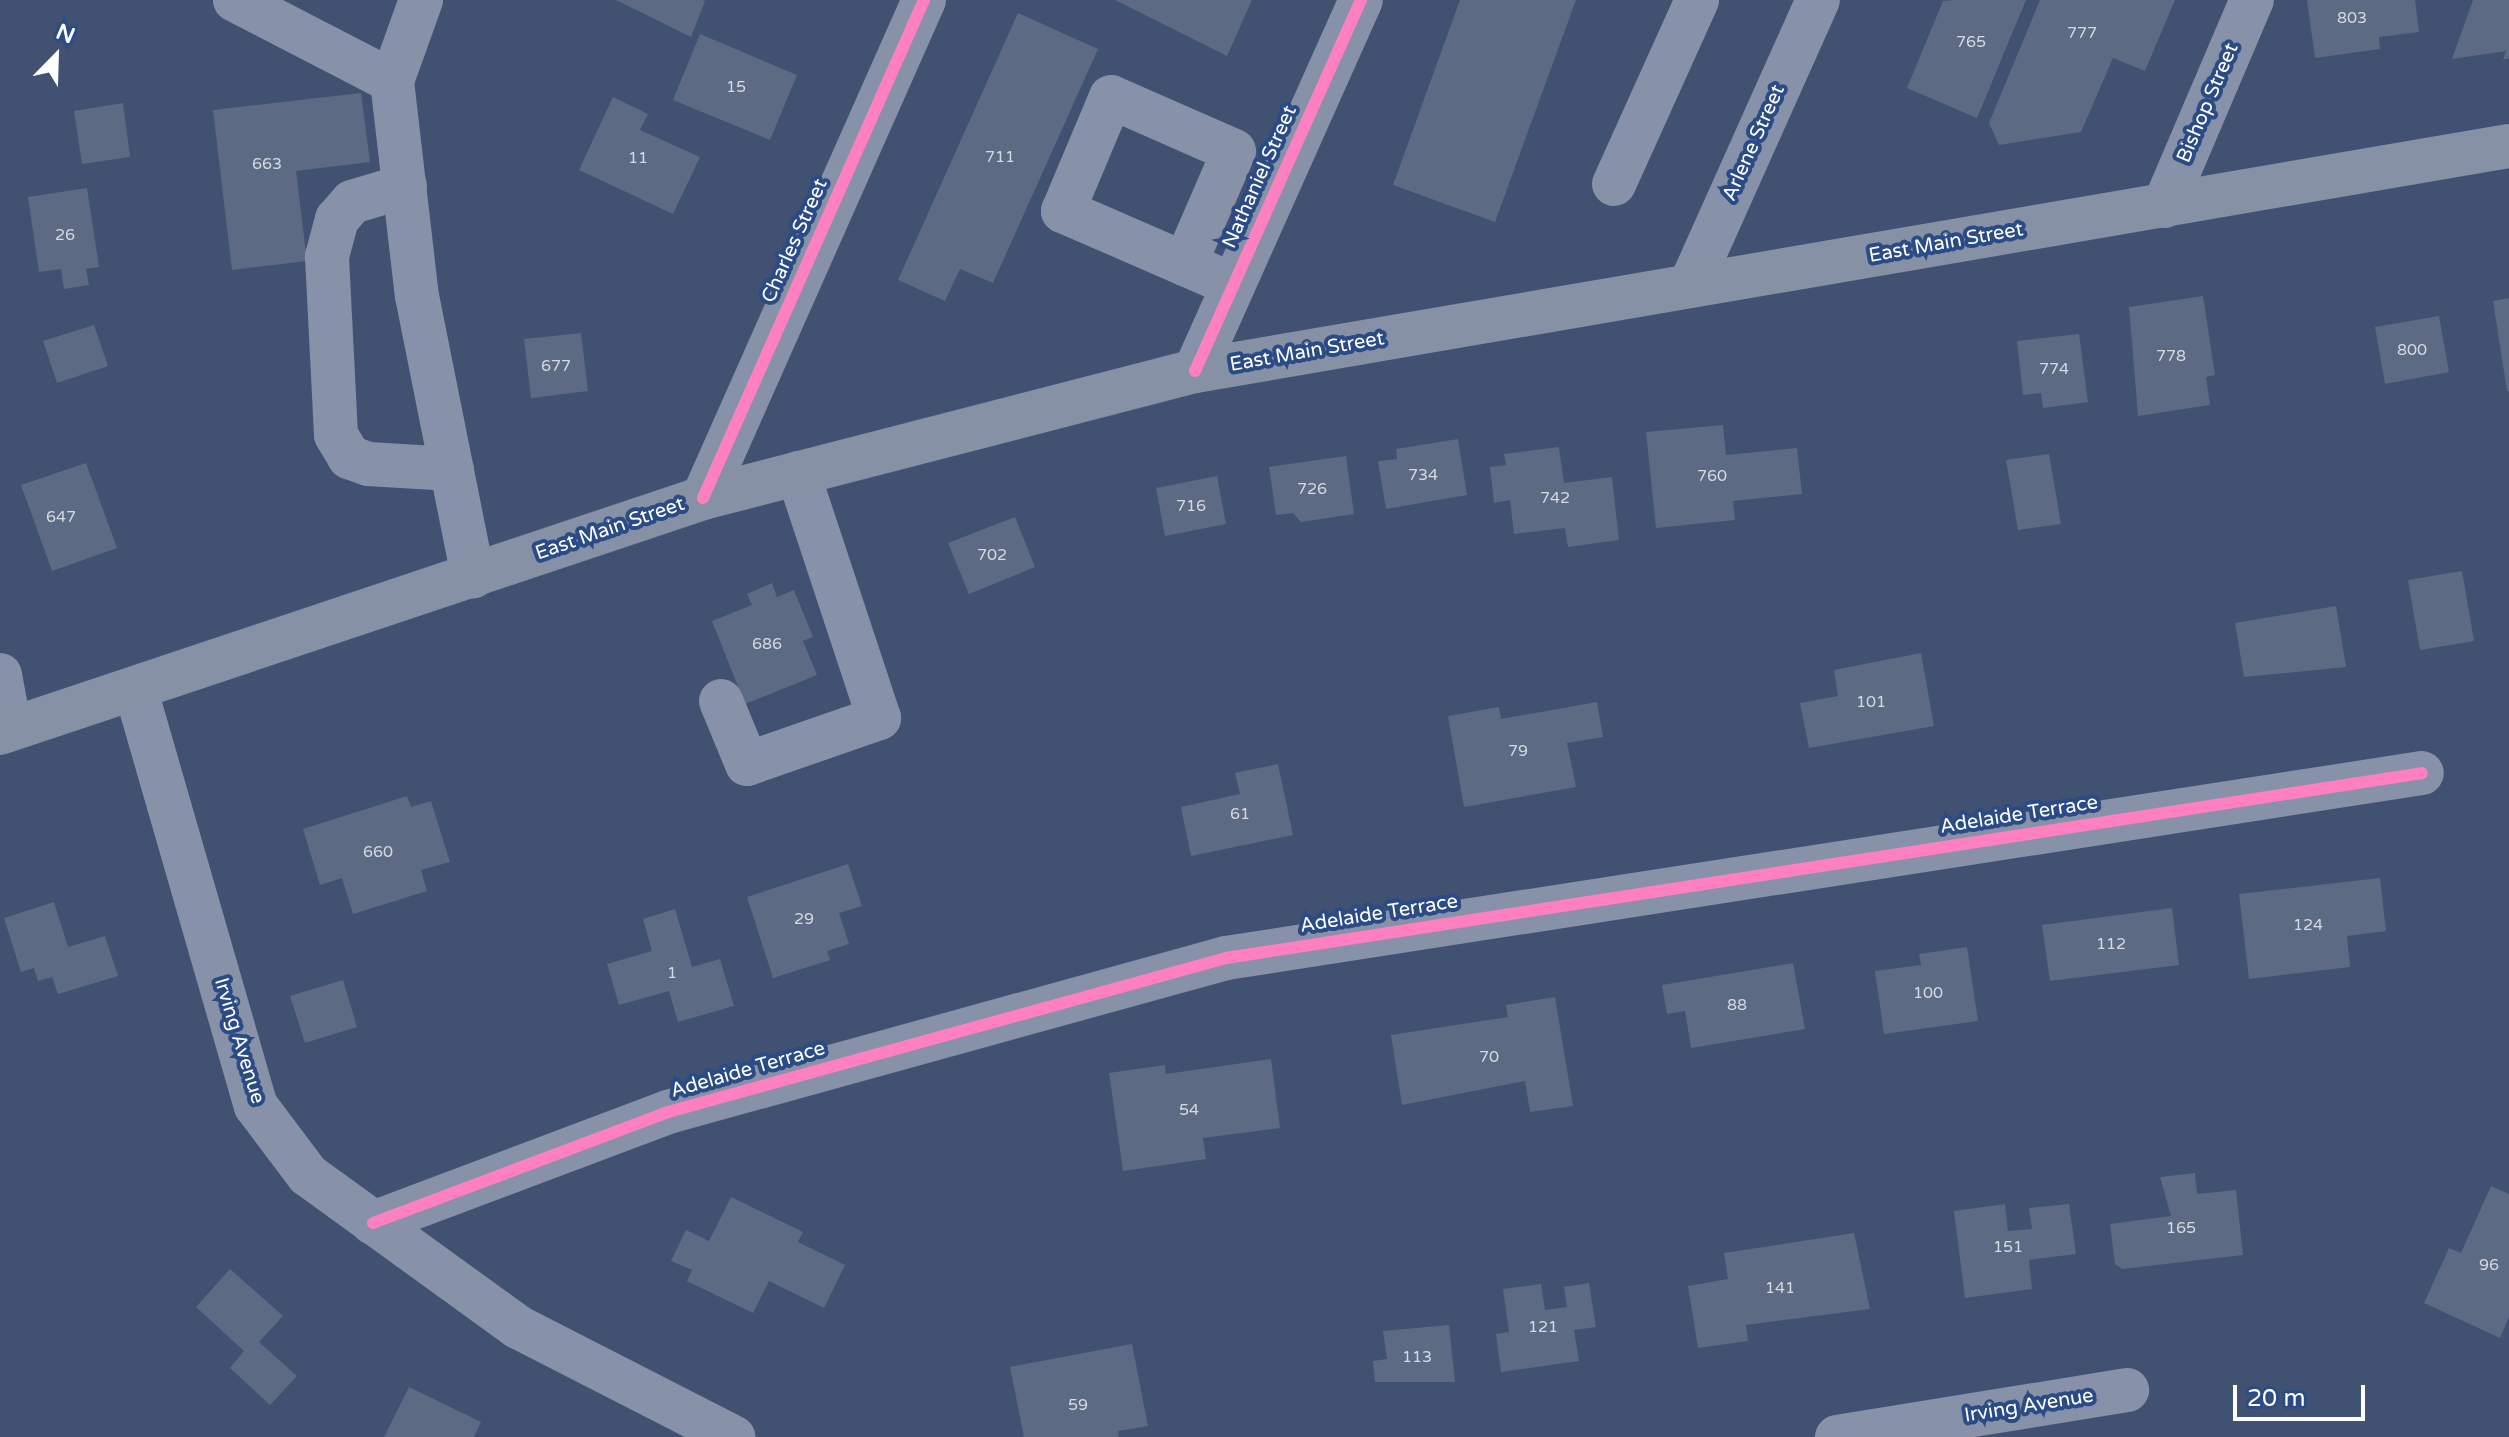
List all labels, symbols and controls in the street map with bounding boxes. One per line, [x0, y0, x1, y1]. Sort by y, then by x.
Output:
house number: 803 [2337, 8, 2367, 28]
north arrow [16, 16, 96, 96]
text: N [52, 18, 79, 49]
house number: 777 [2067, 23, 2097, 43]
house number: 765 [1956, 32, 1986, 52]
street label: Bishop Street [2172, 40, 2244, 166]
house number: 15 [726, 77, 746, 97]
street label: Arlene Street [1718, 81, 1790, 205]
street label: Nathaniel Street [1218, 102, 1302, 252]
house number: 711 [985, 147, 1015, 167]
house number: 11 [628, 148, 648, 168]
house number: 663 [252, 154, 282, 174]
street label: Charles Street [757, 175, 833, 307]
street label: East Main Street [1867, 218, 2025, 268]
house number: 26 [55, 225, 75, 245]
street label: East Main Street [1228, 327, 1386, 377]
house number: 800 [2397, 340, 2427, 360]
house number: 778 [2156, 346, 2186, 366]
house number: 677 [541, 356, 571, 376]
house number: 774 [2039, 359, 2069, 379]
house number: 734 [1408, 465, 1438, 485]
house number: 760 [1697, 466, 1727, 486]
house number: 726 [1297, 479, 1327, 499]
house number: 742 [1540, 488, 1570, 508]
street label: East Main Street [532, 492, 688, 566]
house number: 716 [1176, 496, 1206, 516]
house number: 647 [46, 507, 76, 527]
house number: 702 [977, 545, 1007, 565]
house number: 686 [752, 634, 782, 654]
house number: 101 [1856, 692, 1886, 712]
house number: 79 [1508, 741, 1528, 761]
street label: Adelaide Terrace [1938, 791, 2100, 839]
house number: 61 [1230, 804, 1250, 824]
house number: 660 [363, 842, 393, 862]
street label: Adelaide Terrace [1298, 890, 1460, 938]
house number: 29 [794, 909, 814, 929]
house number: 124 [2293, 915, 2323, 935]
house number: 112 [2096, 934, 2126, 954]
house number: 1 [667, 963, 677, 983]
street label: Irving Avenue [208, 975, 270, 1107]
house number: 100 [1913, 983, 1943, 1003]
house number: 88 [1727, 995, 1747, 1015]
street label: Adelaide Terrace [668, 1036, 828, 1104]
house number: 70 [1479, 1047, 1499, 1067]
house number: 54 [1179, 1100, 1199, 1120]
house number: 165 [2166, 1218, 2196, 1238]
house number: 151 [1993, 1237, 2023, 1257]
house number: 96 [2479, 1255, 2499, 1275]
house number: 141 [1765, 1278, 1795, 1298]
house number: 121 [1528, 1317, 1558, 1337]
house number: 113 [1402, 1347, 1432, 1367]
scale bar [2237, 1369, 2369, 1419]
street label: Irving Avenue [1963, 1384, 2095, 1428]
text: 20 m [2247, 1384, 2305, 1413]
house number: 59 [1068, 1395, 1088, 1415]

